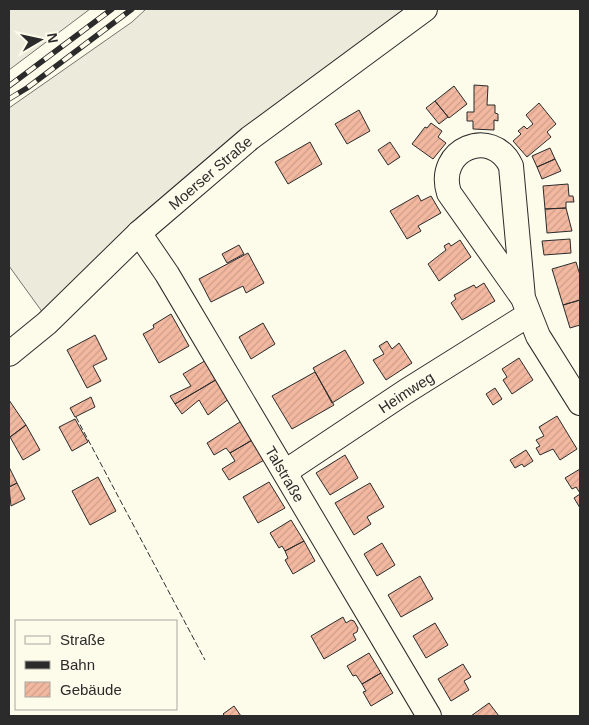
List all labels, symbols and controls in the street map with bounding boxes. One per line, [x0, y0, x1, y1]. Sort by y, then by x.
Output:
north arrow [15, 15, 65, 65]
text: N [44, 32, 62, 44]
street label: Moerser Straße [165, 132, 255, 213]
street label: Heimweg [375, 368, 437, 416]
street label: Talstraße [262, 443, 309, 505]
legend [15, 620, 178, 710]
text: Straße [60, 631, 105, 648]
text: Bahn [60, 656, 95, 673]
text: Gebäude [60, 681, 122, 698]

